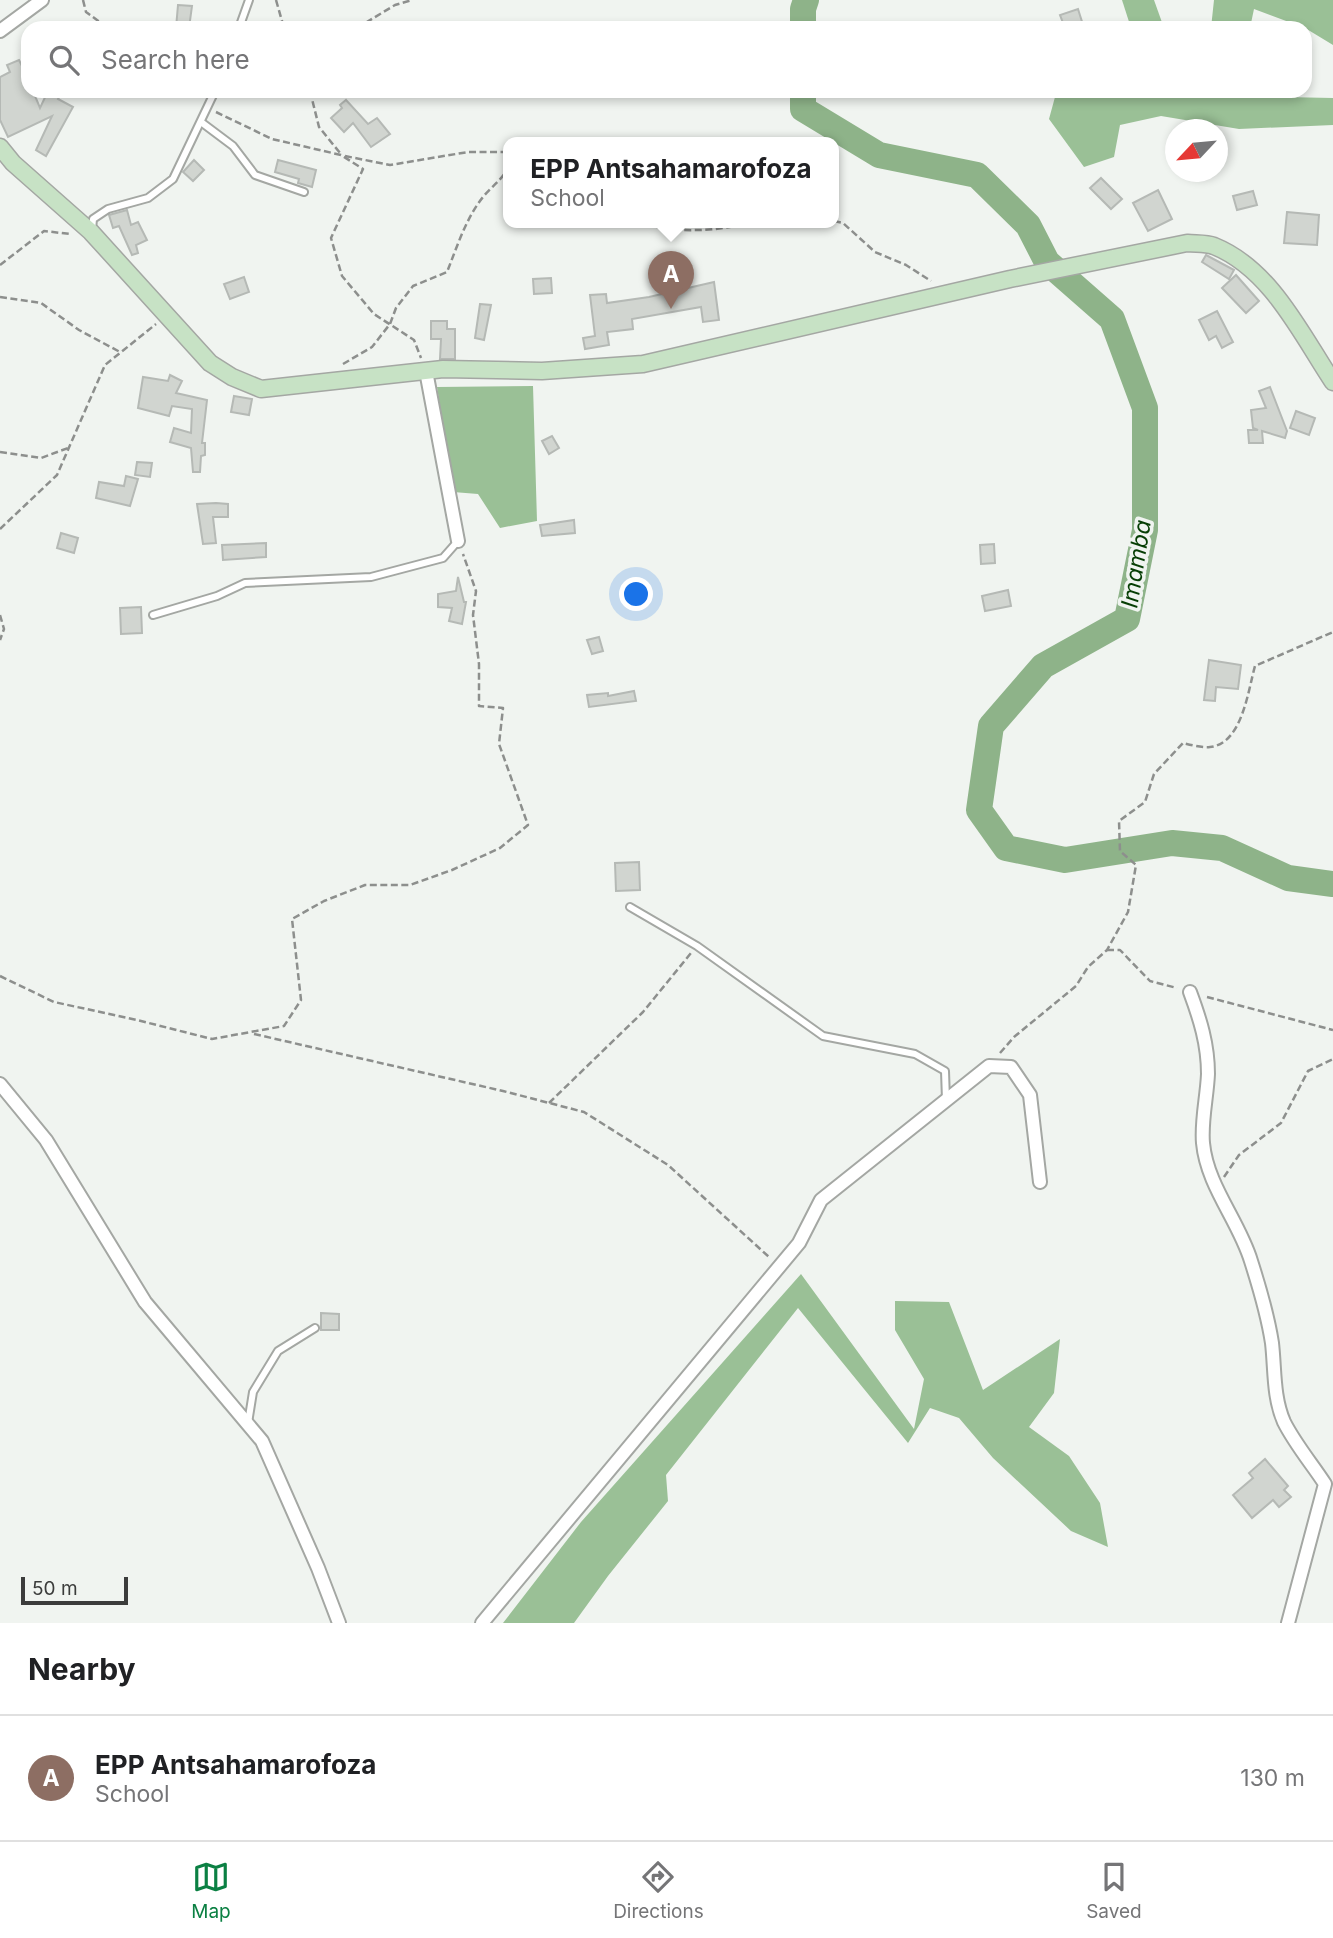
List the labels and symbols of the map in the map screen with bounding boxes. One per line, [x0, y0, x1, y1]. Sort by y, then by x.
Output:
north arrow [1165, 119, 1228, 182]
pin: A [648, 251, 694, 309]
water label: Imamba [1115, 518, 1157, 610]
your location [619, 577, 653, 611]
scale bar [21, 1574, 128, 1606]

